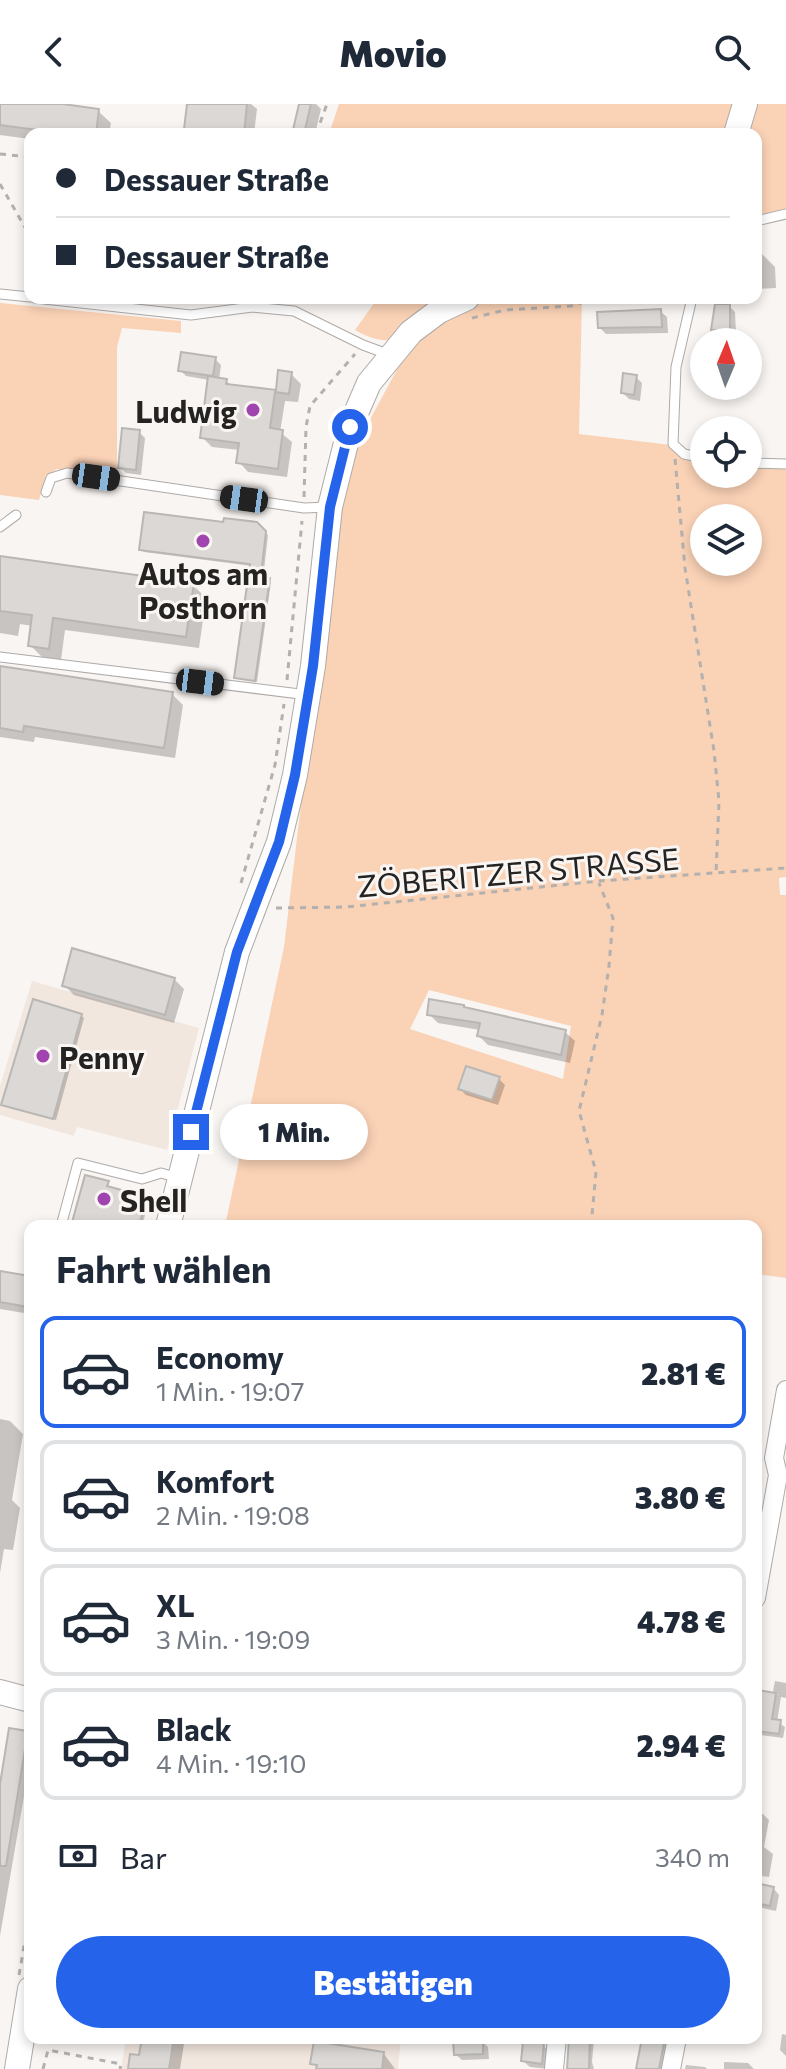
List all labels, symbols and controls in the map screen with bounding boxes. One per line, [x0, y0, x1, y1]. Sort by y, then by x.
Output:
icon: back [32, 30, 76, 74]
text: Movio [339, 30, 447, 74]
icon: search [710, 30, 754, 74]
text: Dessauer Straße [104, 160, 329, 197]
text: Dessauer Straße [104, 237, 329, 274]
north arrow [690, 328, 762, 400]
map controls [690, 328, 762, 576]
place label: Ludwig [135, 392, 237, 429]
marker: Ludwig [244, 401, 262, 419]
route start [332, 409, 368, 445]
button: locate [690, 416, 762, 488]
car [71, 462, 121, 492]
car [219, 484, 269, 514]
button: layers [690, 504, 762, 576]
marker: Autos am Posthorn [194, 532, 212, 550]
place label: Autos am Posthorn [138, 554, 268, 625]
car [175, 667, 225, 697]
street label: ZÖBERITZER STRASSE [355, 838, 681, 904]
place label: Penny [59, 1038, 145, 1075]
marker: Penny [34, 1047, 52, 1065]
callout: 1 Min. [219, 1104, 367, 1160]
route end [173, 1114, 209, 1150]
text: 1 Min. [258, 1116, 330, 1147]
place label: Shell [120, 1181, 188, 1218]
marker: Shell [95, 1190, 113, 1208]
text: Fahrt wählen [56, 1246, 272, 1290]
icon: car [60, 1336, 132, 1408]
text: Economy [156, 1338, 284, 1375]
text: 2.81 € [641, 1354, 726, 1391]
text: 1 Min. · 19:07 [156, 1375, 304, 1406]
icon: car [60, 1460, 132, 1532]
text: Komfort [156, 1462, 275, 1499]
text: 3.80 € [635, 1478, 726, 1515]
text: 2 Min. · 19:08 [156, 1499, 310, 1530]
icon: car [60, 1584, 132, 1656]
text: XL [156, 1586, 195, 1623]
text: 4.78 € [637, 1602, 726, 1639]
text: 3 Min. · 19:09 [156, 1623, 310, 1654]
icon: car [60, 1708, 132, 1780]
text: Black [156, 1710, 232, 1747]
text: 2.94 € [636, 1726, 726, 1763]
text: 4 Min. · 19:10 [156, 1747, 306, 1778]
icon: cash [56, 1834, 100, 1878]
text: Bar [120, 1838, 167, 1875]
text: 340 m [655, 1841, 730, 1872]
button: Bestätigen [56, 1936, 730, 2028]

